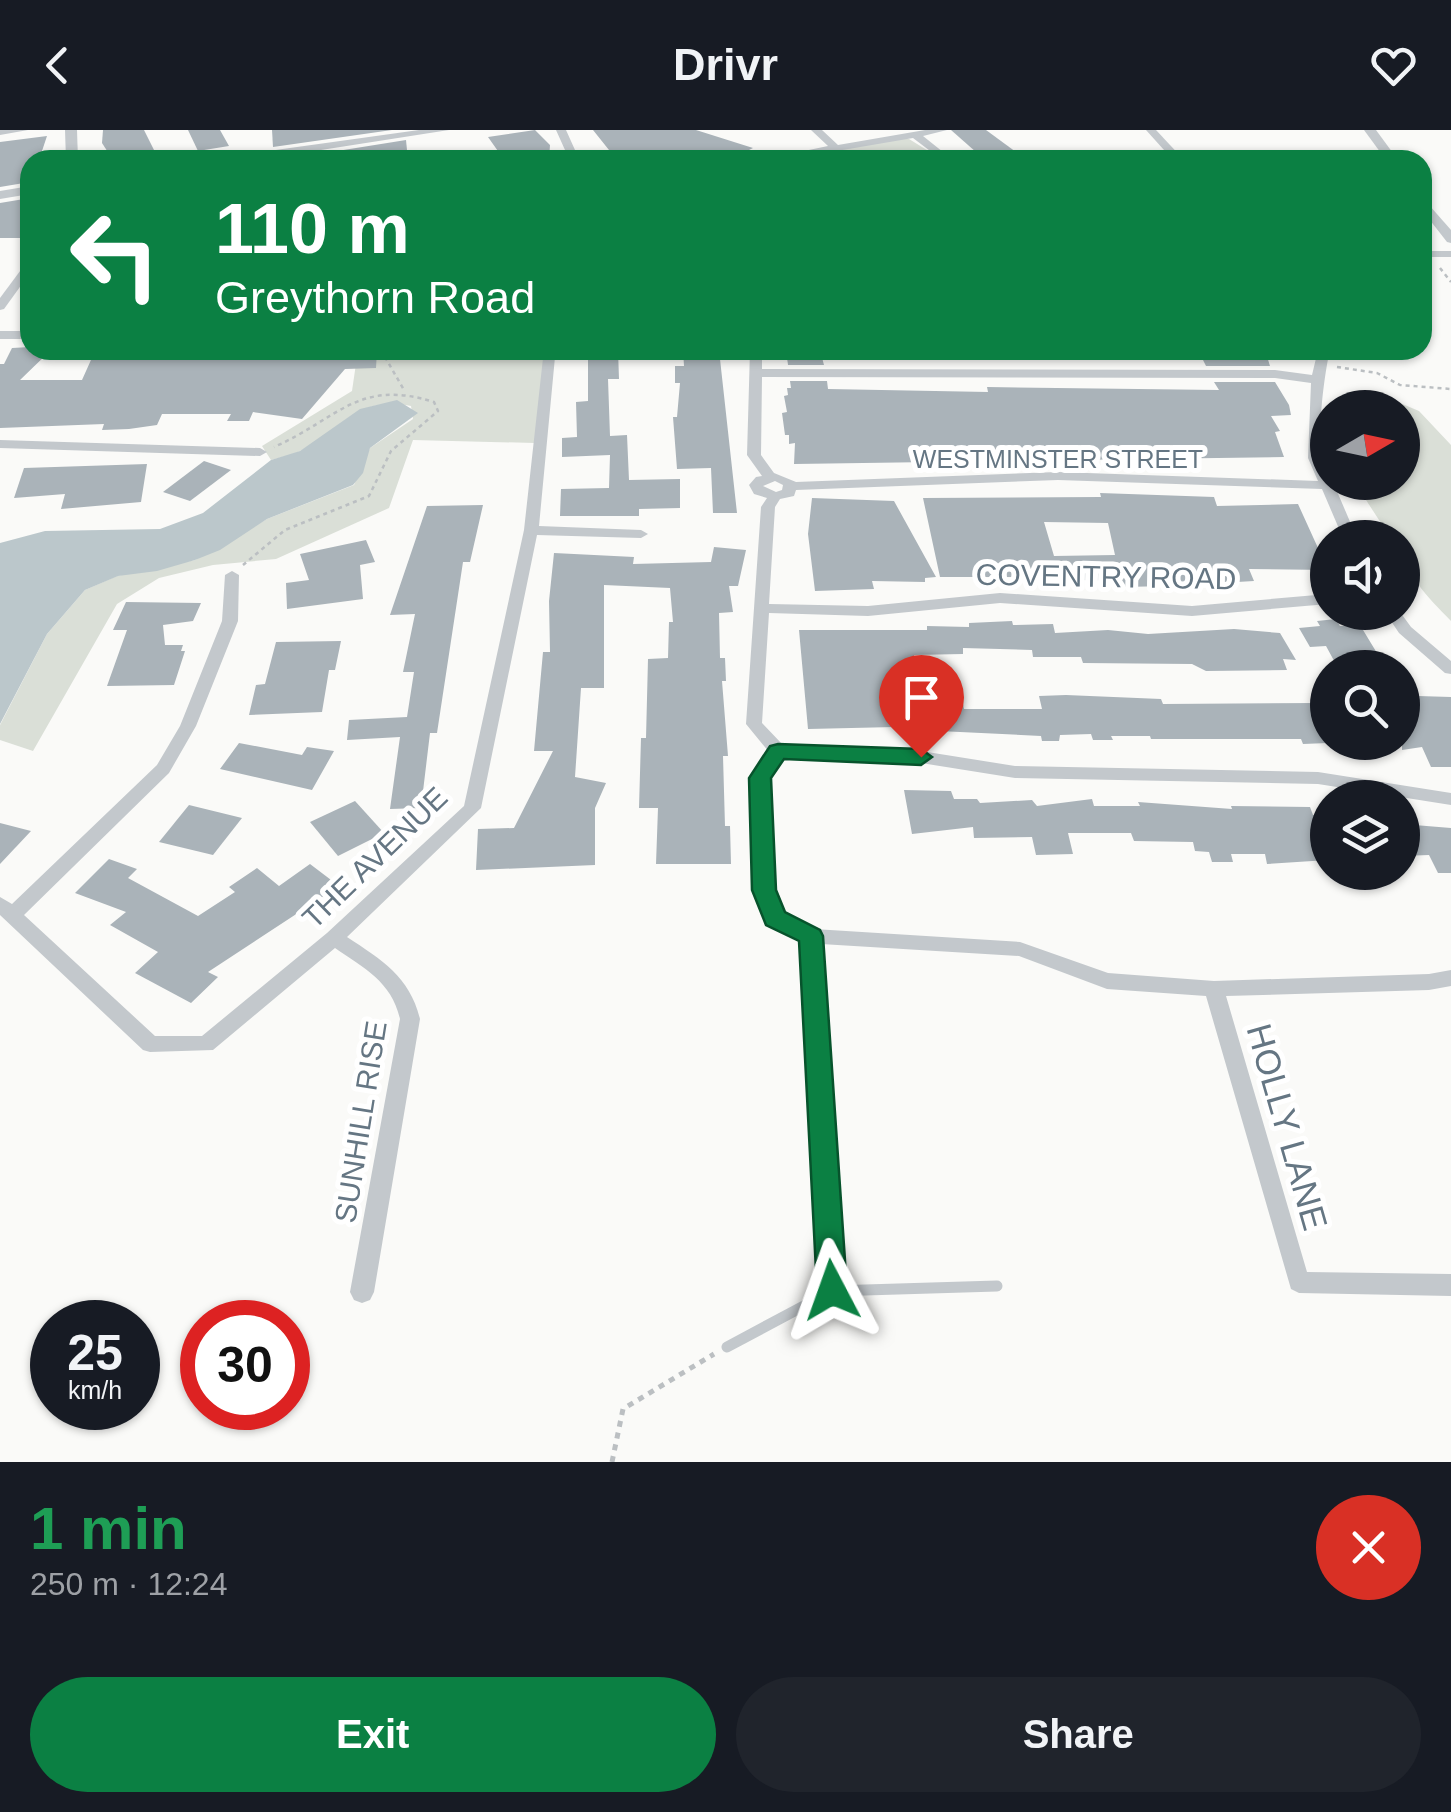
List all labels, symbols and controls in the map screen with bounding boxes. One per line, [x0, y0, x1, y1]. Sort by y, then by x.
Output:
icon: back [30, 38, 85, 93]
icon: heart [1366, 38, 1421, 93]
text: Drivr [673, 39, 778, 90]
icon: left [50, 190, 180, 320]
text: 110 m [215, 190, 410, 268]
text: Greythorn Road [215, 272, 535, 323]
north arrow [1310, 390, 1420, 500]
map controls [1310, 390, 1420, 890]
street label: WESTMINSTER STREET [913, 445, 1203, 473]
button: sound [1310, 520, 1420, 630]
street label: COVENTRY ROAD [975, 558, 1237, 595]
button: search [1310, 650, 1420, 760]
pin [879, 655, 964, 758]
icon: arrive [894, 670, 949, 725]
button: layers [1310, 780, 1420, 890]
street label: THE AVENUE [296, 781, 454, 935]
street label: SUNHILL RISE [328, 1019, 393, 1225]
street label: HOLLY LANE [1239, 1019, 1336, 1234]
position arrow [780, 1238, 884, 1342]
speed limit sign: 30 [180, 1300, 310, 1430]
text: 25 [67, 1325, 123, 1381]
text: km/h [68, 1376, 122, 1404]
text: 1 min [30, 1495, 187, 1562]
button: close [1316, 1495, 1421, 1600]
text: 250 m · 12:24 [30, 1566, 227, 1602]
button: Exit [30, 1677, 716, 1792]
button: Share [736, 1677, 1421, 1792]

